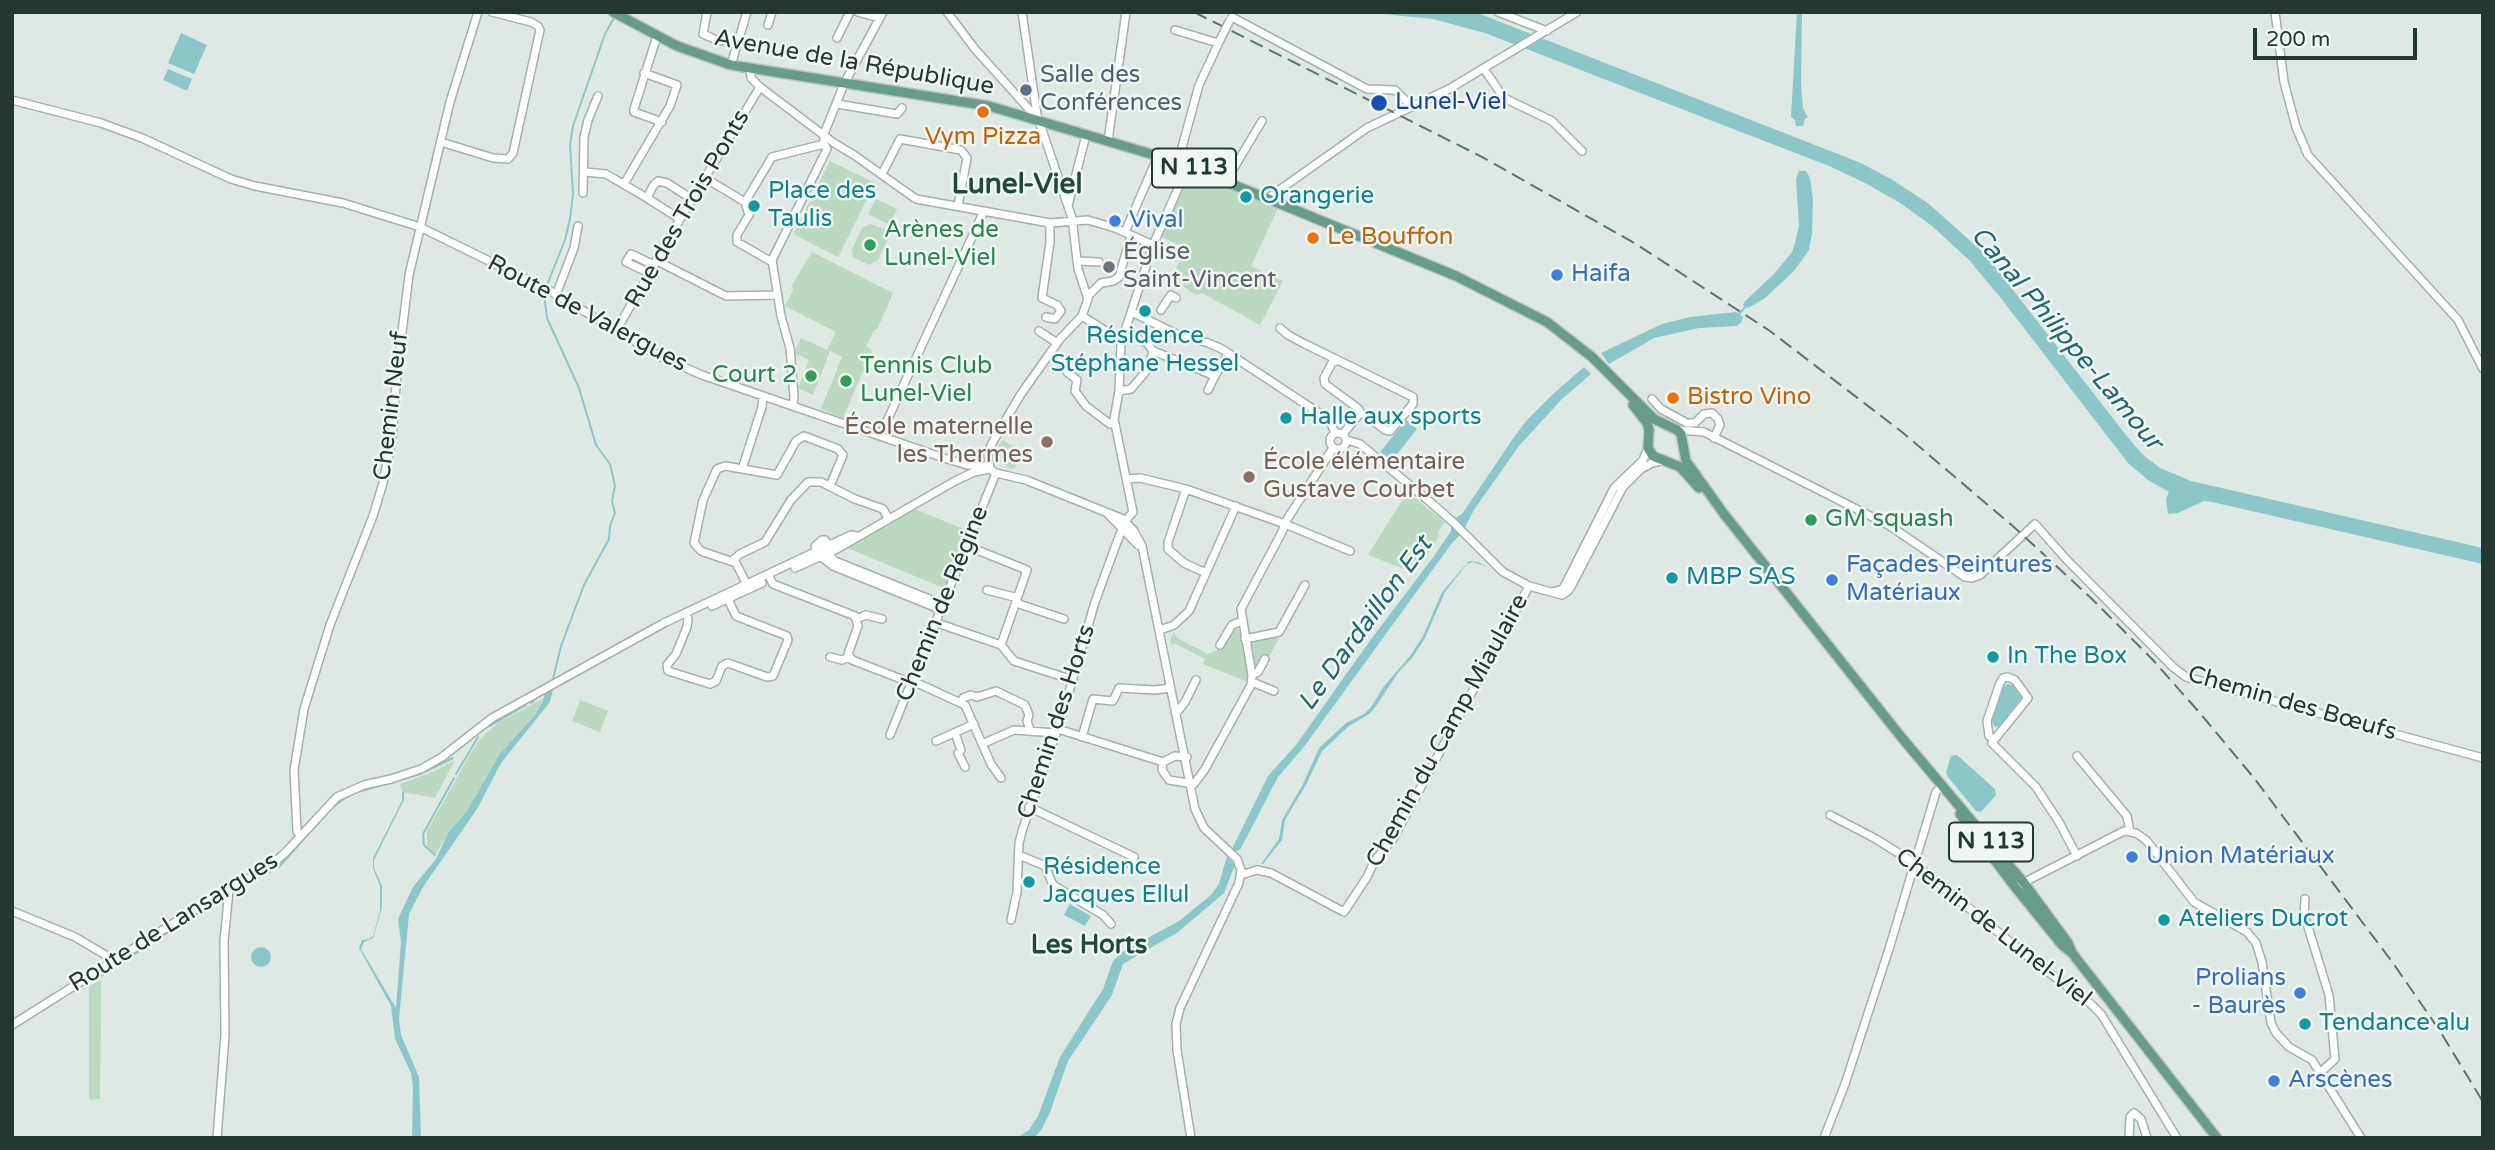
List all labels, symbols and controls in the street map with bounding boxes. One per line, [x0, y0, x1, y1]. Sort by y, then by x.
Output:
scale bar [2257, 14, 2422, 58]
street label: Avenue de la République [712, 24, 996, 102]
text: 200 m [2266, 27, 2330, 52]
place label: Salle des Conférences [1040, 62, 1182, 118]
marker: Salle des Conférences [1018, 82, 1034, 98]
place label: Lunel-Viel [1395, 89, 1507, 117]
marker: Lunel-Viel [1369, 93, 1389, 113]
marker: Vym Pizza [975, 104, 991, 120]
street label: Rue des Trois Ponts [620, 105, 756, 313]
place label: Vym Pizza [925, 124, 1041, 152]
road number: N 113 [1152, 148, 1236, 188]
district label: Lunel-Viel [952, 169, 1082, 203]
place label: Place des Taulis [768, 178, 876, 234]
place label: Orangerie [1260, 183, 1374, 211]
marker: Orangerie [1238, 189, 1254, 205]
marker: Place des Taulis [746, 198, 762, 214]
place label: Vival [1129, 207, 1183, 235]
marker: Vival [1107, 213, 1123, 229]
place label: Arènes de Lunel-Viel [884, 217, 999, 273]
water label: Canal Philippe-Lamour [1963, 221, 2169, 457]
place label: Le Bouffon [1327, 224, 1453, 252]
marker: Le Bouffon [1305, 230, 1321, 246]
marker: Arènes de Lunel-Viel [862, 237, 878, 253]
place label: Église Saint-Vincent [1123, 239, 1277, 295]
street label: Route de Valergues [482, 249, 692, 379]
marker: Église Saint-Vincent [1101, 259, 1117, 275]
place label: Haifa [1571, 261, 1631, 289]
marker: Haifa [1549, 267, 1565, 283]
marker: Résidence Stéphane Hessel [1137, 303, 1153, 319]
place label: Résidence Stéphane Hessel [1051, 323, 1239, 379]
street label: Chemin Neuf [369, 330, 415, 482]
place label: Tennis Club Lunel-Viel [860, 353, 992, 409]
place label: Court 2 [712, 362, 797, 390]
marker: Court 2 [803, 368, 819, 384]
marker: Tennis Club Lunel-Viel [838, 373, 854, 389]
place label: Bistro Vino [1687, 384, 1811, 412]
marker: Bistro Vino [1665, 390, 1681, 406]
place label: Halle aux sports [1300, 404, 1481, 432]
marker: Halle aux sports [1278, 410, 1294, 426]
place label: École maternelle les Thermes [844, 414, 1033, 470]
marker: École maternelle les Thermes [1039, 434, 1055, 450]
place label: École élémentaire Gustave Courbet [1263, 449, 1465, 505]
marker: École élémentaire Gustave Courbet [1241, 469, 1257, 485]
street label: Chemin de Régine [891, 502, 995, 706]
place label: GM squash [1825, 506, 1953, 534]
marker: GM squash [1803, 512, 1819, 528]
water label: Le Dardaillon Est [1292, 531, 1440, 717]
place label: Façades Peintures Matériaux [1846, 552, 2052, 608]
place label: MBP SAS [1686, 564, 1796, 592]
marker: MBP SAS [1664, 570, 1680, 586]
marker: Façades Peintures Matériaux [1824, 572, 1840, 588]
street label: Chemin du Camp Miaulaire [1361, 589, 1535, 873]
street label: Chemin des Horts [1012, 621, 1102, 823]
place label: In The Box [2007, 643, 2127, 671]
marker: In The Box [1985, 649, 2001, 665]
street label: Chemin des Bœufs [2184, 660, 2400, 748]
road number: N 113 [1949, 822, 2033, 862]
street label: Chemin de Lunel-Viel [1889, 843, 2097, 1013]
place label: Union Matériaux [2146, 843, 2335, 871]
street label: Route de Lansargues [64, 847, 284, 999]
marker: Union Matériaux [2124, 849, 2140, 865]
place label: Résidence Jacques Ellul [1043, 854, 1189, 910]
marker: Résidence Jacques Ellul [1021, 874, 1037, 890]
place label: Ateliers Ducrot [2178, 906, 2348, 934]
marker: Ateliers Ducrot [2156, 912, 2172, 928]
district label: Les Horts [1031, 930, 1147, 962]
place label: Prolians - Baurès [2191, 965, 2286, 1021]
marker: Prolians - Baurès [2292, 985, 2308, 1001]
place label: Tendance alu [2319, 1010, 2470, 1038]
marker: Tendance alu [2297, 1016, 2313, 1032]
place label: Arscènes [2288, 1067, 2392, 1095]
marker: Arscènes [2266, 1073, 2282, 1089]

